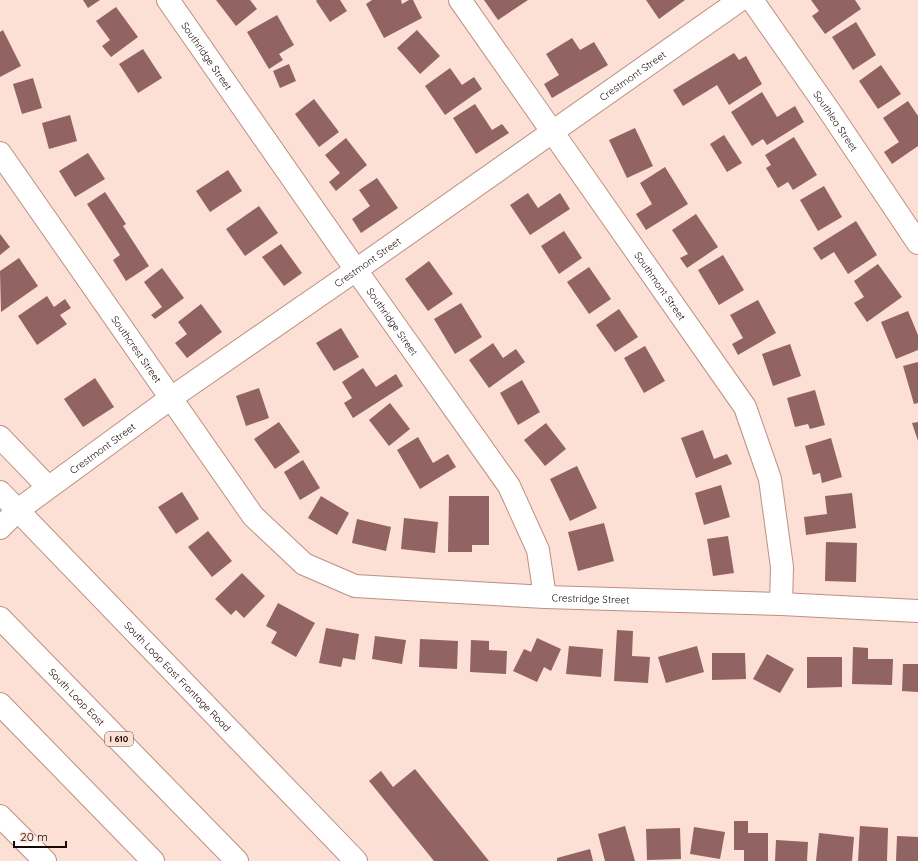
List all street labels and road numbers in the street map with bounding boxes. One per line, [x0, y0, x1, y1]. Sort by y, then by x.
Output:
street label: Southridge Street [178, 19, 235, 93]
street label: Crestmont Street [597, 48, 669, 104]
street label: Southlea Street [810, 88, 861, 154]
street label: Crestmont Street [332, 234, 404, 290]
street label: Southmont Street [631, 249, 689, 324]
street label: Southridge Street [363, 285, 421, 359]
street label: Southcrest Street [108, 313, 165, 386]
street label: Crestmont Street [67, 420, 139, 477]
street label: Crestridge Street [552, 591, 630, 607]
street label: South Loop East Frontage Road [121, 619, 233, 734]
street label: South Loop East [46, 666, 108, 729]
road number: I 610 [105, 732, 133, 746]

